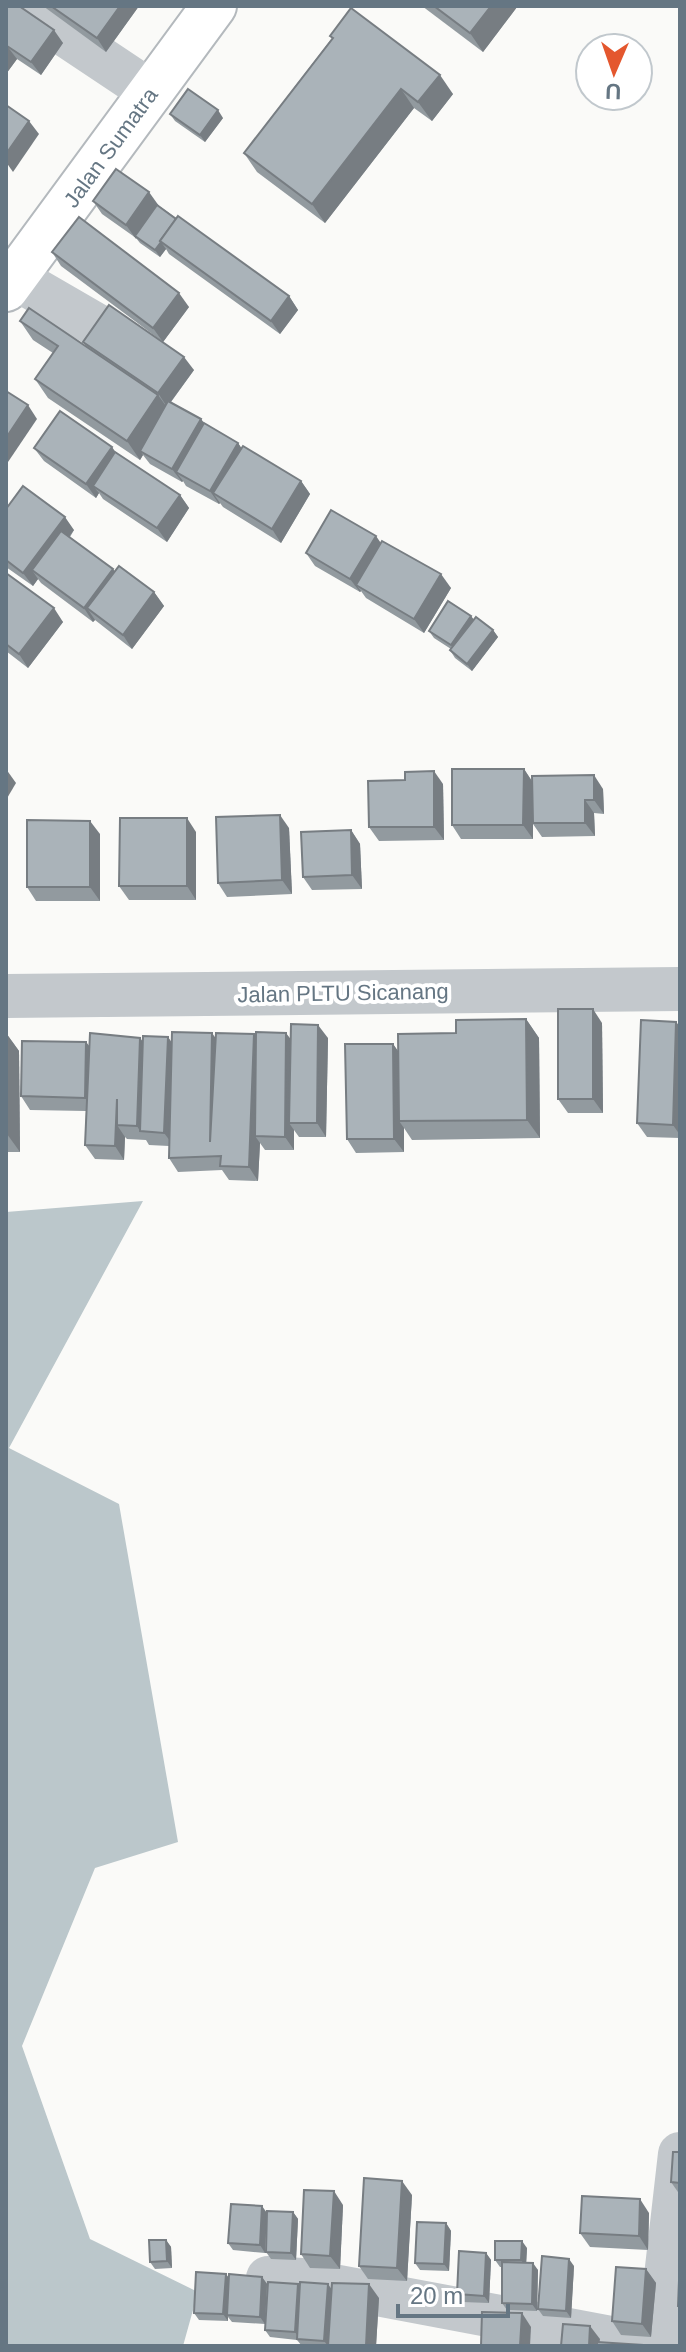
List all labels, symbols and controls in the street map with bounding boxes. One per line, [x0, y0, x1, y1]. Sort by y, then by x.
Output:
north arrow [574, 32, 654, 112]
text: U [605, 79, 622, 104]
street label: Jalan Sumatra [58, 82, 163, 212]
street label: Jalan PLTU Sicanang [237, 979, 449, 1007]
scale bar [398, 2268, 508, 2318]
text: 20 m [410, 2282, 463, 2309]

